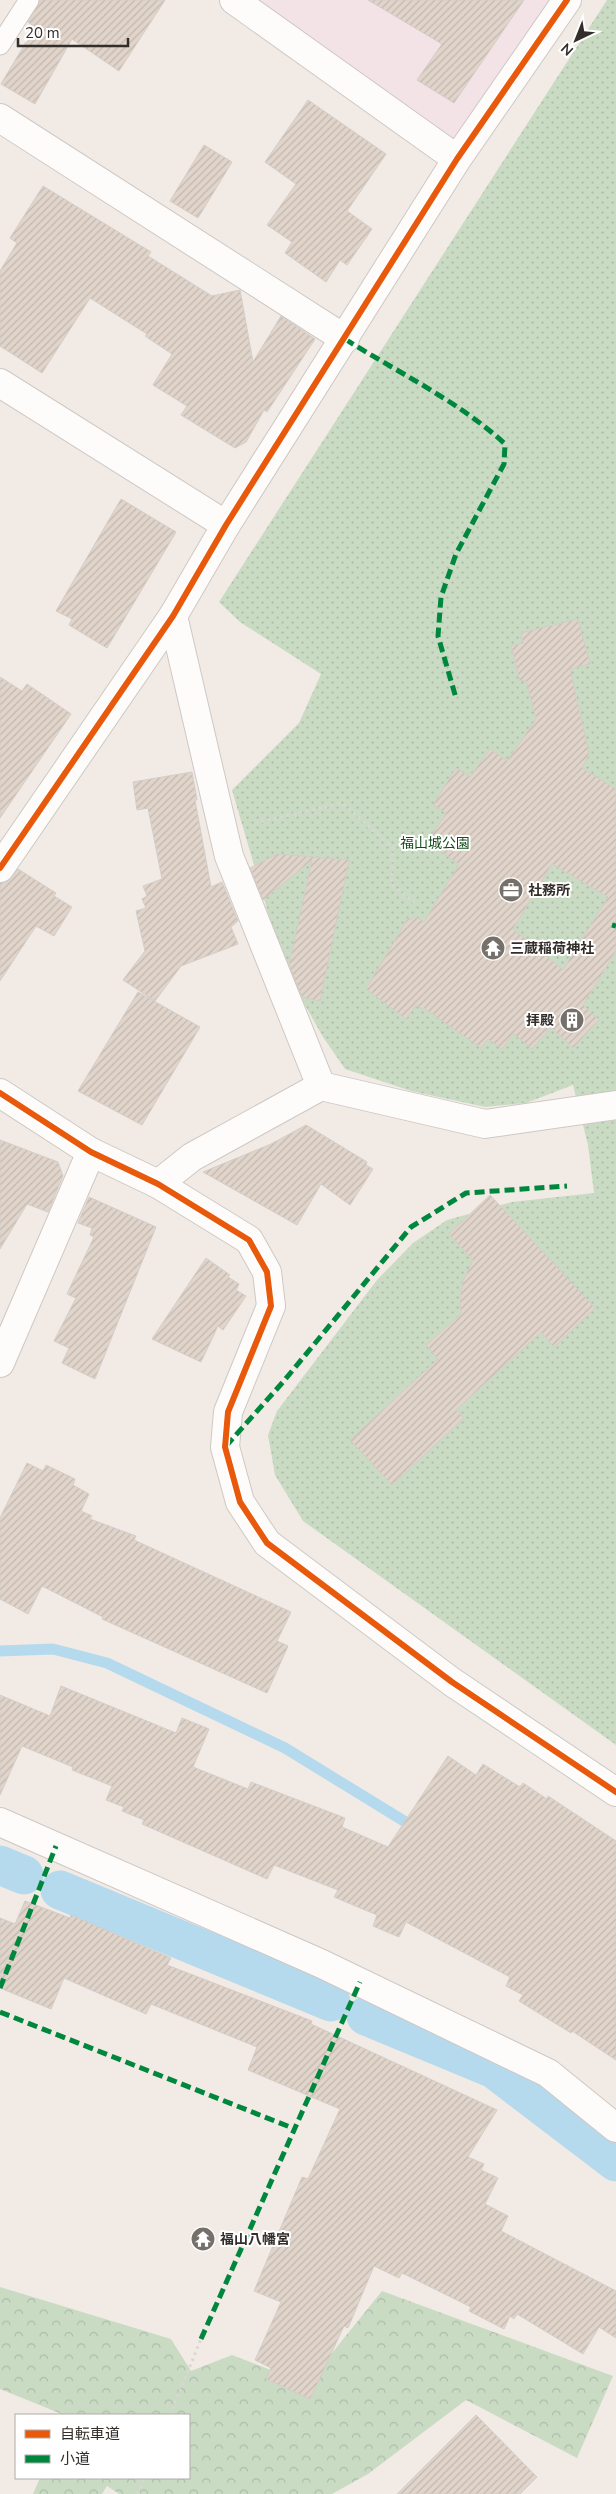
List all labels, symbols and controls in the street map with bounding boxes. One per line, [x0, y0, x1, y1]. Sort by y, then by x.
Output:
scale bar [18, 15, 128, 47]
north arrow [551, 15, 601, 65]
text: 20 m [25, 23, 60, 43]
text: N [557, 39, 578, 60]
park label: 福山城公園 [400, 834, 470, 853]
office icon: 社務所 [498, 877, 524, 903]
place label: 社務所 [528, 881, 570, 900]
temple icon: 三蔵稲荷神社 [480, 935, 506, 961]
place label: 三蔵稲荷神社 [510, 939, 594, 958]
building icon: 拝殿 [559, 1007, 585, 1033]
place label: 拝殿 [526, 1011, 554, 1030]
temple icon: 福山八幡宮 [190, 2226, 216, 2252]
place label: 福山八幡宮 [220, 2230, 290, 2249]
legend [15, 2414, 190, 2479]
text: 自転車道 [60, 2424, 120, 2444]
text: 小道 [60, 2449, 90, 2469]

